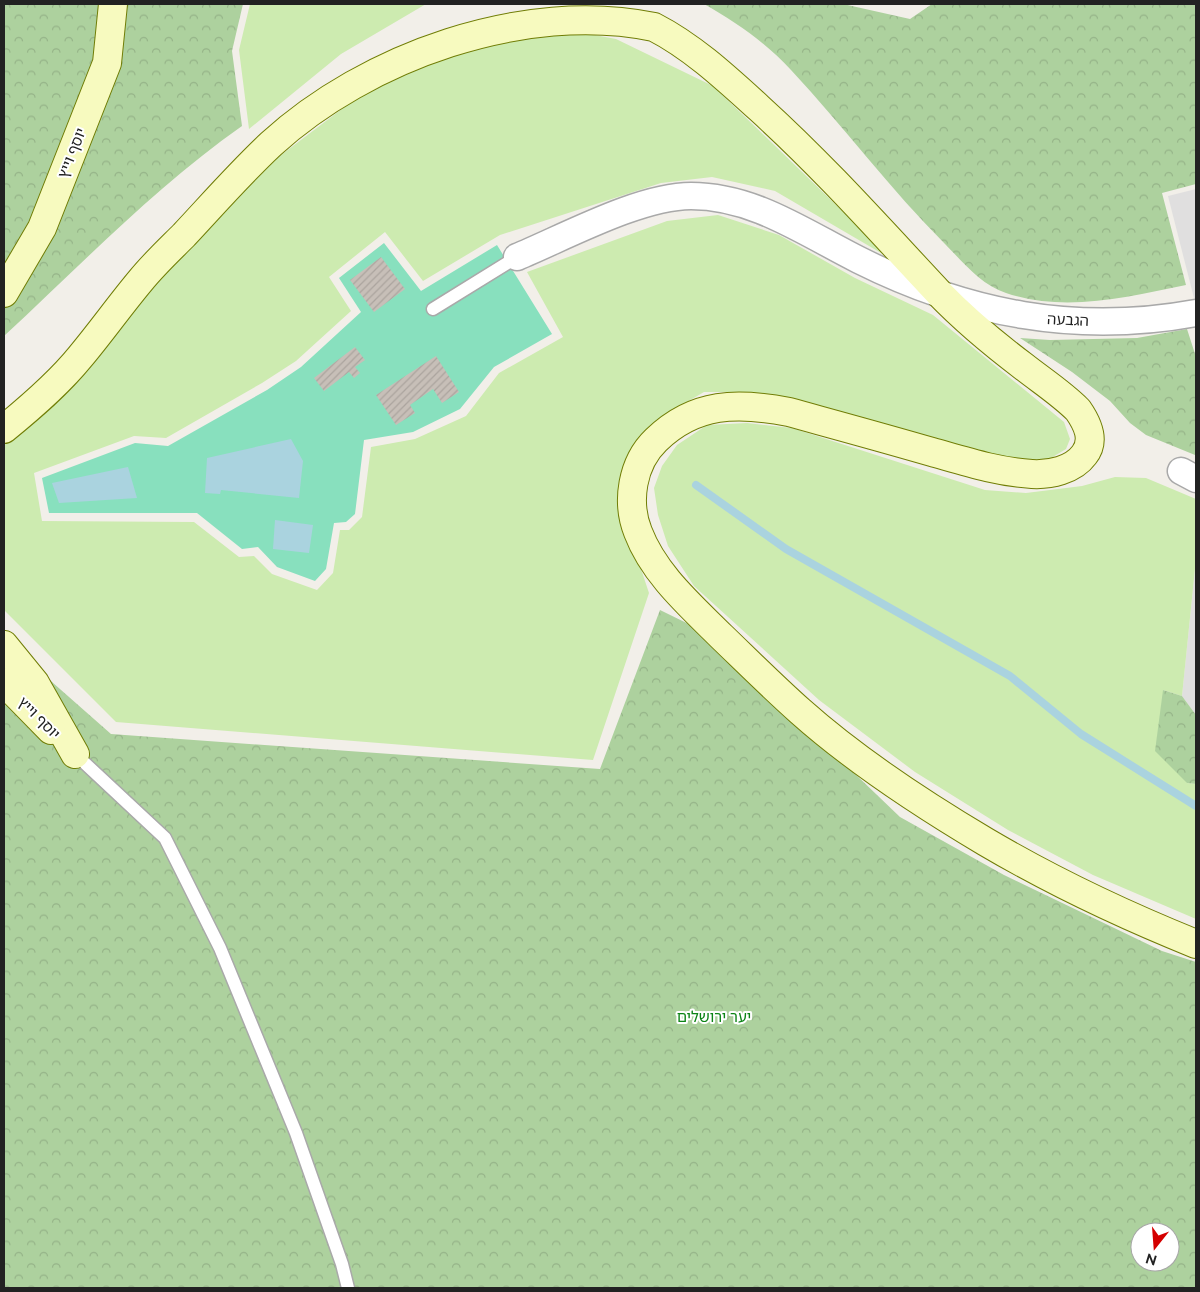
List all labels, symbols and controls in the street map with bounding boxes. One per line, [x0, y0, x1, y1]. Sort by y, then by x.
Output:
street label: יוסף וייץ [54, 125, 90, 181]
street label: הגבעה [1047, 310, 1089, 330]
street label: יוסף וייץ [14, 693, 64, 743]
park label: יער ירושלים [677, 1008, 751, 1026]
north arrow [1130, 1222, 1180, 1272]
text: N [1144, 1250, 1159, 1269]

